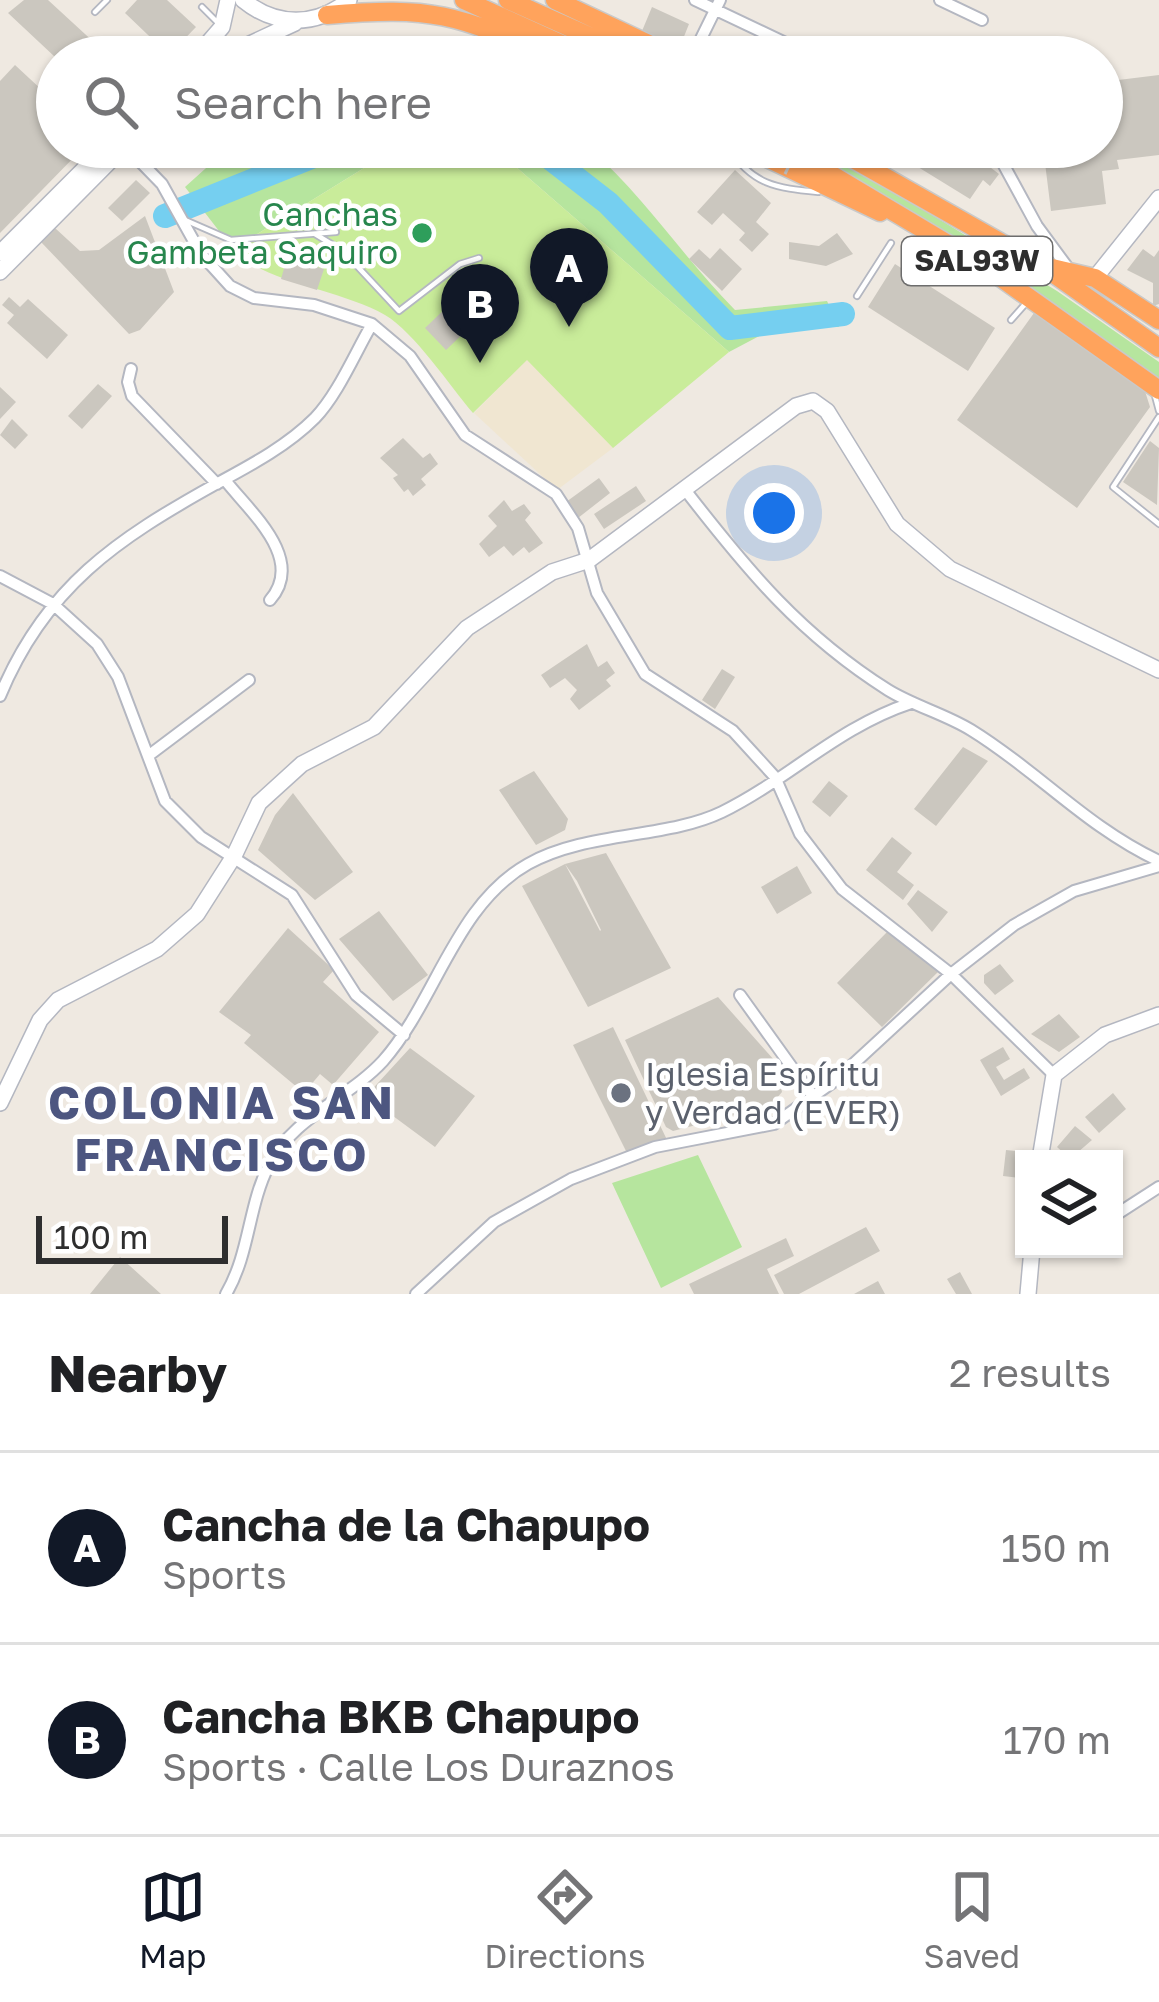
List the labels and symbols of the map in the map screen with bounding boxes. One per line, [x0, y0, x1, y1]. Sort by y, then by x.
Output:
place label: Canchas Gambeta Saquiro [126, 194, 398, 271]
marker: Canchas Gambeta Saquiro [409, 220, 435, 246]
pin: A [530, 228, 608, 327]
road number: SAL93W [902, 237, 1052, 285]
pin: B [441, 264, 519, 363]
your location [744, 483, 804, 543]
place label: Iglesia Espíritu y Verdad (EVER) [645, 1054, 901, 1131]
district label: COLONIA SAN FRANCISCO [48, 1075, 396, 1181]
marker: Iglesia Espíritu y Verdad (EVER) [608, 1080, 634, 1106]
scale bar [36, 1210, 228, 1263]

